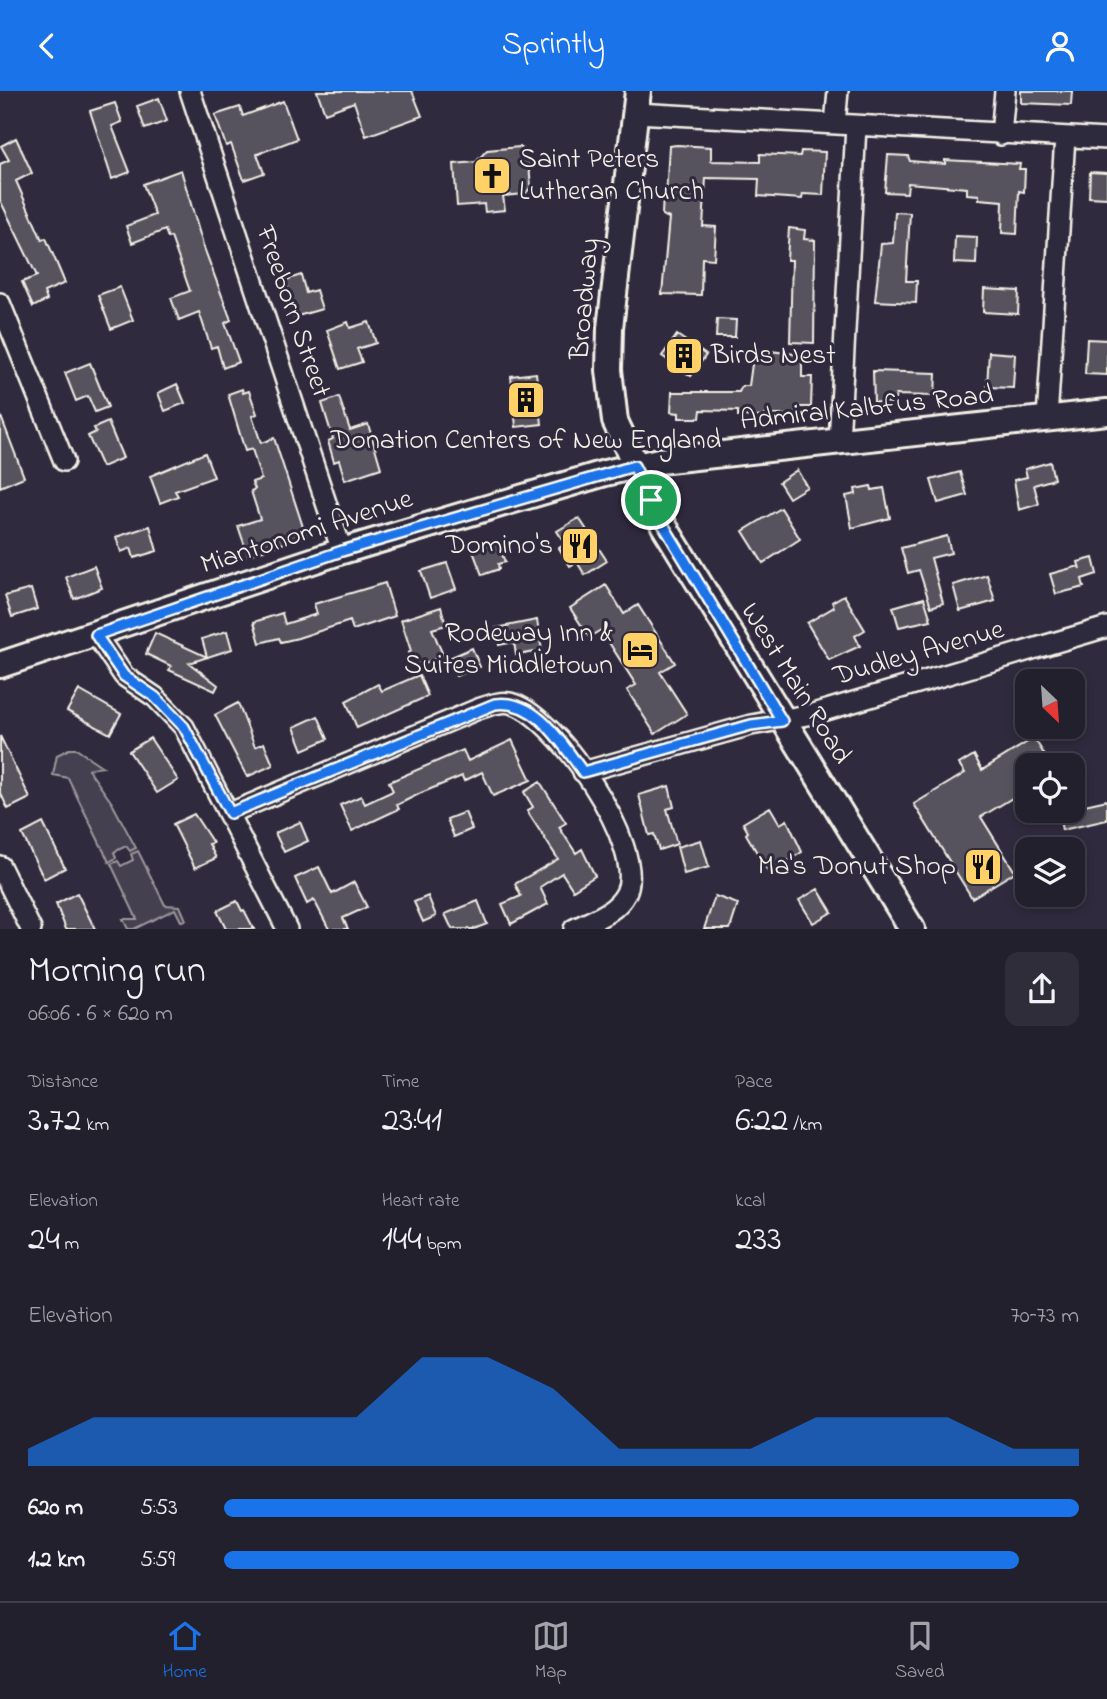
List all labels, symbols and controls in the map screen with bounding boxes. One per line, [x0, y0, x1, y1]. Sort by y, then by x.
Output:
text: Sprintly [502, 22, 605, 69]
icon: back [28, 27, 66, 65]
icon: person [1041, 27, 1079, 65]
place label: Saint Peters Lutheran Church [519, 140, 704, 213]
church icon: Saint Peters Lutheran Church [471, 155, 513, 197]
street label: Freeborn Street [243, 220, 341, 403]
street label: Broadway [560, 236, 612, 363]
building icon: Birds Nest [663, 335, 705, 377]
place label: Birds Nest [710, 336, 836, 377]
street label: Admiral Kalbfus Road [738, 375, 996, 443]
building icon: Donation Centers of New England [505, 379, 547, 421]
place label: Donation Centers of New England [330, 421, 721, 462]
pin [621, 470, 681, 530]
street label: Miantonomi Avenue [196, 479, 419, 587]
icon: arrive [632, 481, 670, 519]
restaurant icon: Domino's [559, 525, 601, 567]
place label: Domino's [445, 526, 553, 567]
street label: West Main Road [729, 595, 861, 773]
street label: Dudley Avenue [828, 610, 1010, 698]
place label: Rodeway Inn & Suites Middletown [404, 614, 613, 687]
hotel icon: Rodeway Inn & Suites Middletown [619, 629, 661, 671]
north arrow [1015, 669, 1085, 739]
map controls [1015, 669, 1085, 907]
button: locate [1015, 753, 1085, 823]
button: layers [1015, 837, 1085, 907]
restaurant icon: Ma's Donut Shop [962, 846, 1004, 888]
place label: Ma's Donut Shop [757, 847, 956, 888]
text: Morning run [28, 944, 206, 1000]
button: share [1005, 952, 1079, 1026]
text: 06:06 · 6 × 620 m [28, 998, 173, 1031]
text: Distance [28, 1069, 98, 1096]
text: Time [382, 1069, 419, 1096]
text: Pace [735, 1069, 772, 1096]
text: 3.72 [28, 1096, 81, 1147]
text: 23:41 [382, 1096, 442, 1147]
text: 6:22 [735, 1096, 789, 1147]
text: km [81, 1112, 109, 1139]
text: /km [789, 1112, 822, 1139]
text: Elevation [28, 1188, 98, 1215]
text: Heart rate [382, 1188, 460, 1215]
text: kcal [735, 1188, 766, 1215]
text: 24 [28, 1215, 60, 1266]
text: 144 [382, 1215, 422, 1266]
text: 233 [735, 1215, 782, 1266]
text: m [60, 1231, 79, 1258]
text: bpm [422, 1231, 462, 1258]
text: Elevation [28, 1300, 113, 1333]
text: 70–73 m [1010, 1300, 1079, 1333]
text: 620 m [28, 1492, 83, 1525]
text: 5:53 [140, 1492, 178, 1525]
text: 1.2 km [28, 1544, 85, 1577]
text: 5:59 [140, 1544, 175, 1577]
tab: Home [163, 1617, 207, 1686]
tab: Map [532, 1617, 570, 1686]
tab: Saved [895, 1617, 944, 1686]

